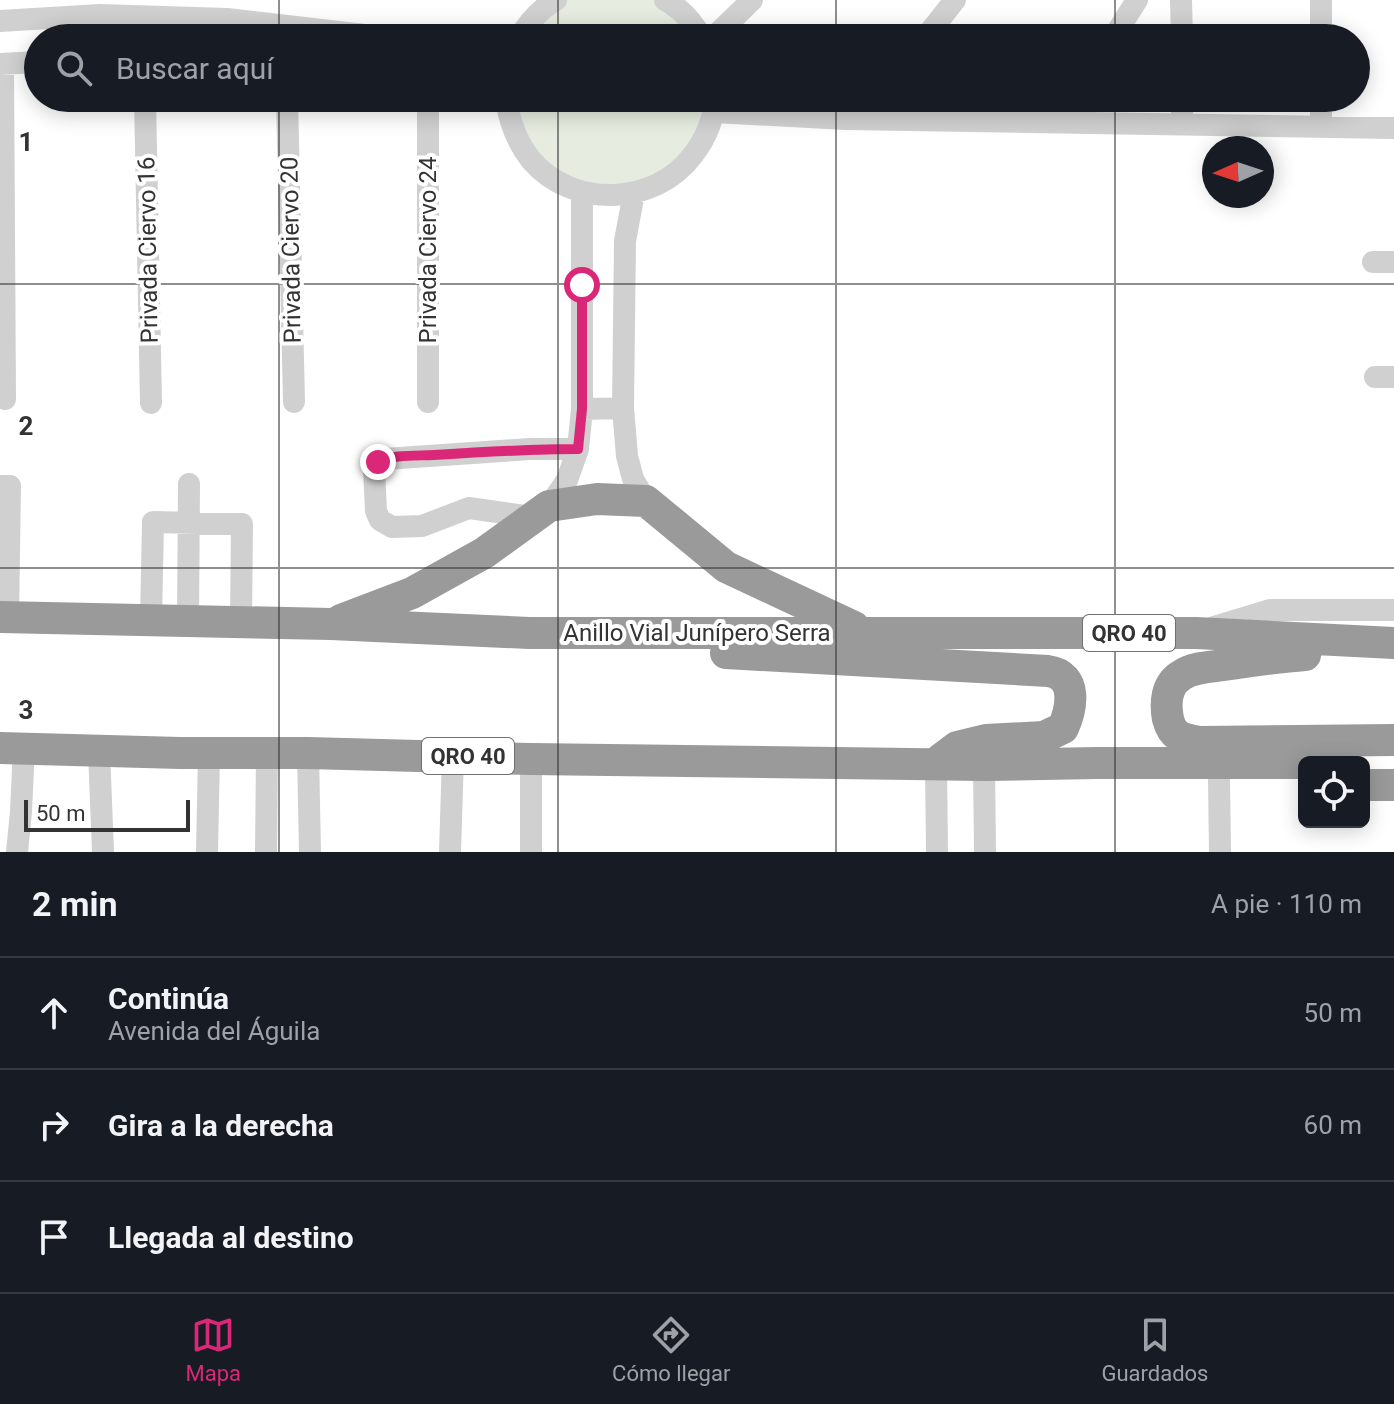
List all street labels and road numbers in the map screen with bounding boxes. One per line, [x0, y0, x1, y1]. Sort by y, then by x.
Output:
street label: Privada Ciervo 16 [132, 156, 164, 344]
street label: Privada Ciervo 20 [275, 156, 307, 344]
street label: Privada Ciervo 24 [414, 157, 442, 343]
road number: QRO 40 [1083, 615, 1175, 651]
street label: Anillo Vial Junípero Serra [563, 619, 831, 647]
road number: QRO 40 [422, 738, 514, 774]

